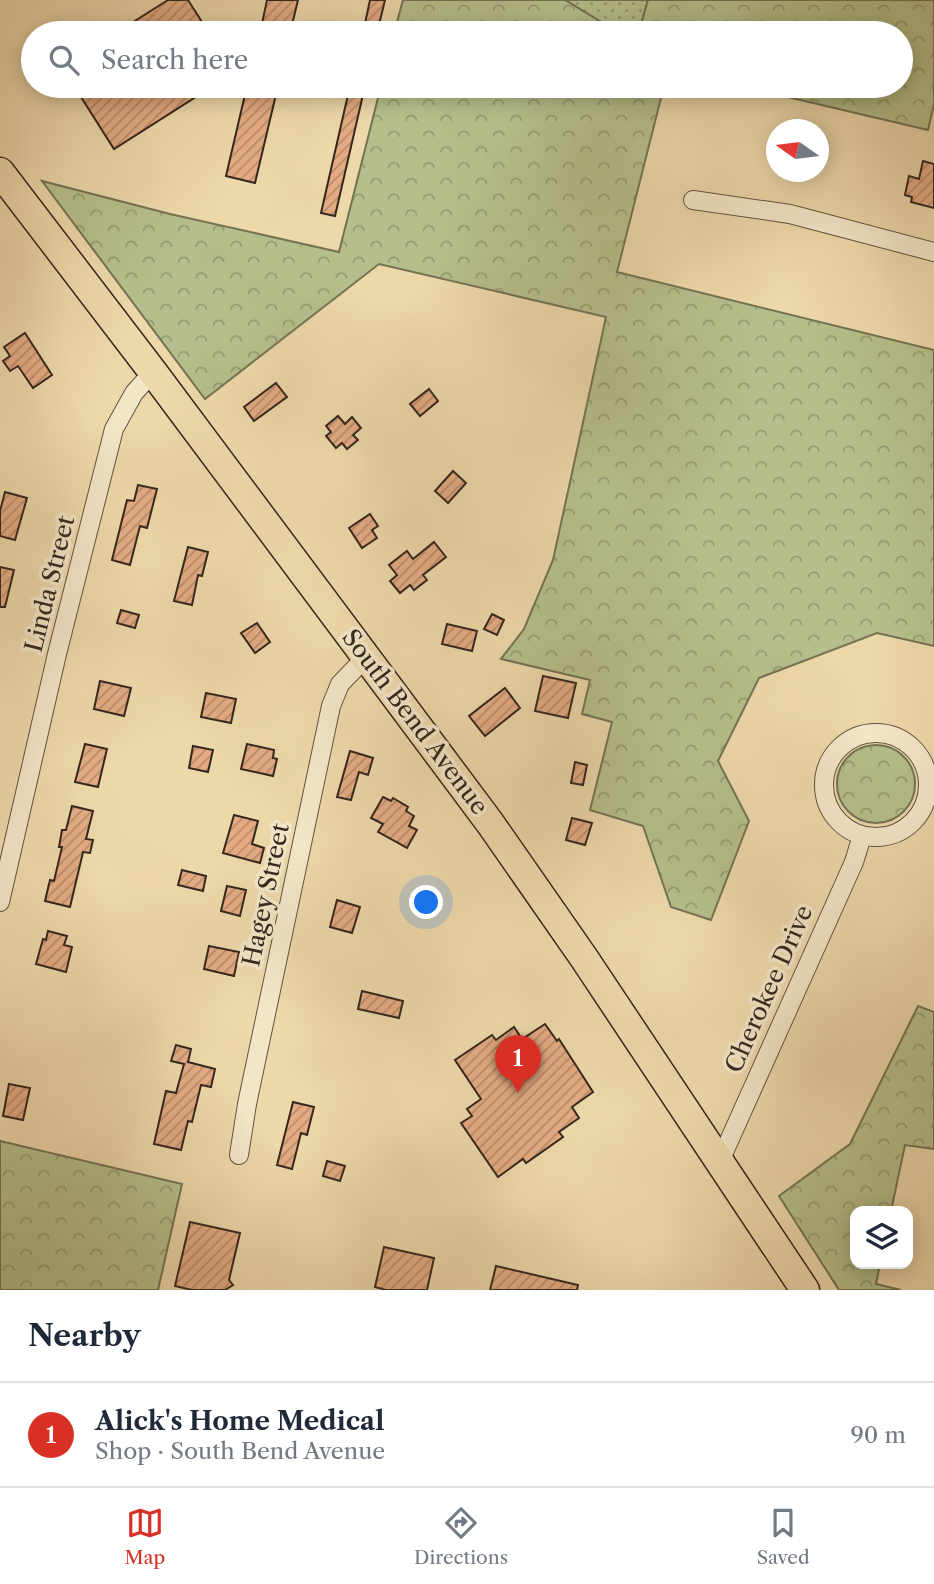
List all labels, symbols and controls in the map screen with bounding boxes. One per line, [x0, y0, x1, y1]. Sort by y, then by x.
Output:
search box [21, 21, 913, 98]
icon: search [45, 41, 83, 79]
text: Search here [101, 44, 248, 76]
north arrow [766, 119, 829, 182]
street label: Linda Street [19, 512, 81, 655]
street label: South Bend Avenue [336, 623, 494, 820]
street label: Hagey Street [236, 820, 295, 969]
your location [409, 885, 443, 919]
street label: Cherokee Drive [719, 901, 818, 1077]
pin: 1 [495, 1035, 541, 1093]
map controls [850, 1206, 913, 1269]
button: layers [850, 1206, 913, 1269]
text: Nearby [28, 1317, 141, 1354]
text: Alick's Home Medical [95, 1405, 384, 1437]
text: 1 [46, 1421, 56, 1449]
text: 90 m [850, 1421, 906, 1449]
text: Shop · South Bend Avenue [95, 1437, 385, 1465]
tab: Map [124, 1504, 165, 1569]
tab: Directions [414, 1504, 508, 1569]
tab: Saved [757, 1504, 810, 1569]

